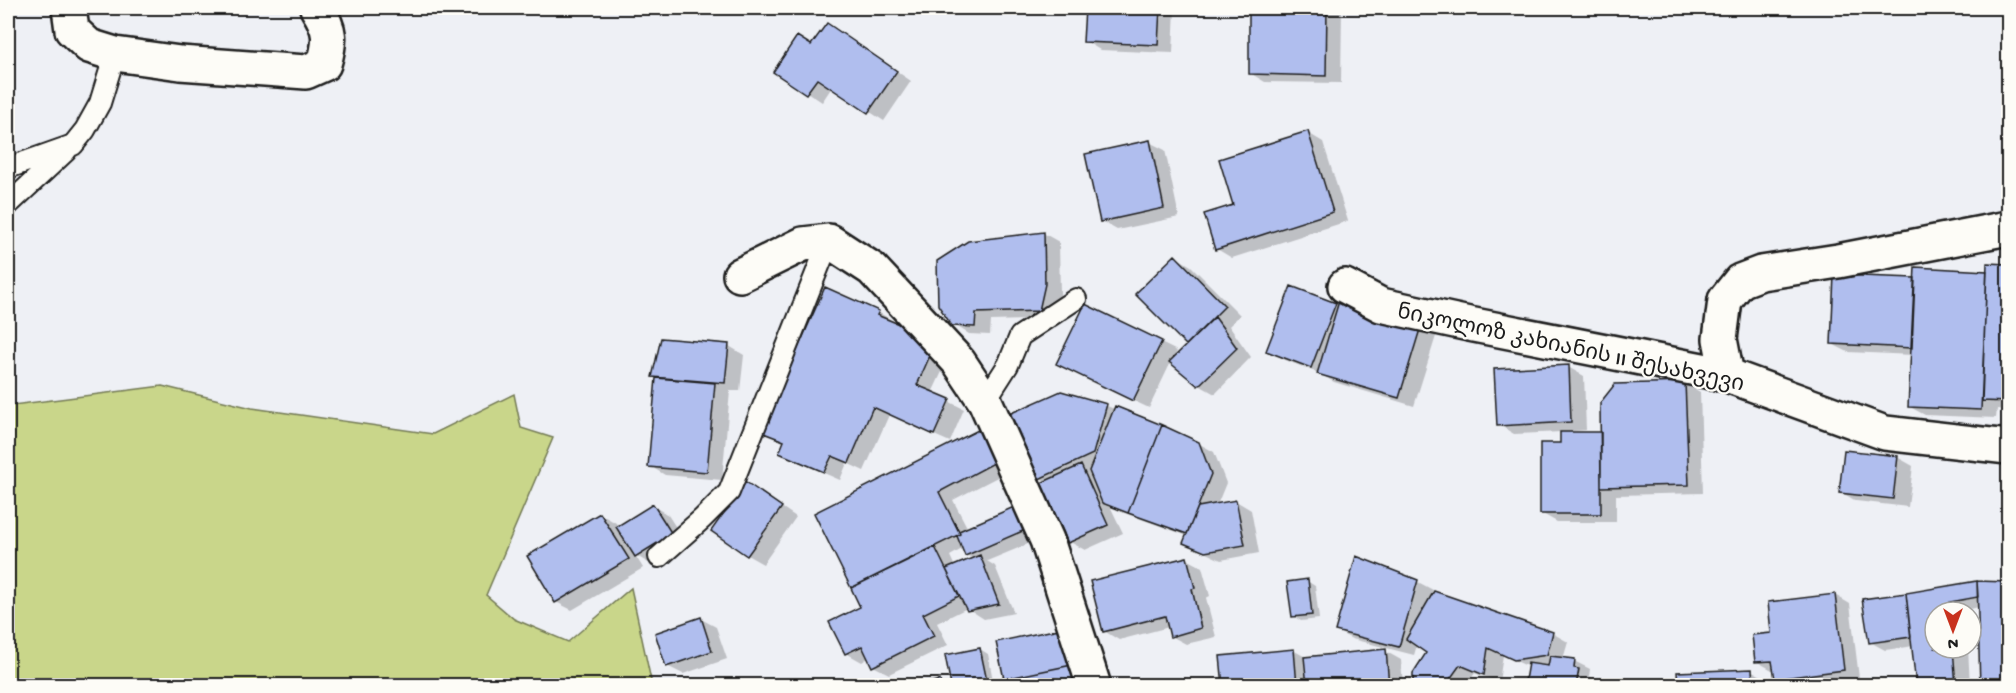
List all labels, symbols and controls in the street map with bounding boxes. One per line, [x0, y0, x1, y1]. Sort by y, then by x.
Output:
street label: ნიკოლოზ კახიანის II შესახვევი [1394, 300, 1746, 399]
north arrow [1923, 600, 1983, 660]
text: N [1947, 632, 1958, 651]

